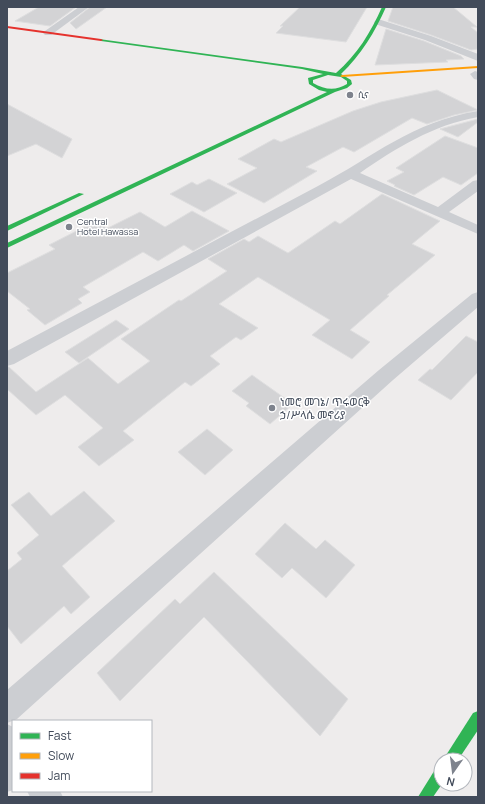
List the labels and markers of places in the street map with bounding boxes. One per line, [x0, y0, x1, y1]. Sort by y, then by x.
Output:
place label: ሲና [358, 88, 369, 101]
marker: ሲና [345, 90, 355, 100]
place label: Central Hotel Hawassa [77, 215, 138, 238]
marker: Central Hotel Hawassa [64, 222, 74, 232]
place label: ነመሮ መገኔ/ ጥሩወርቅ ኃ/ሥላሴ መኖሪያ [280, 394, 370, 422]
marker: ነመሮ መገኔ/ ጥሩወርቅ ኃ/ሥላሴ መኖሪያ [267, 403, 277, 413]

